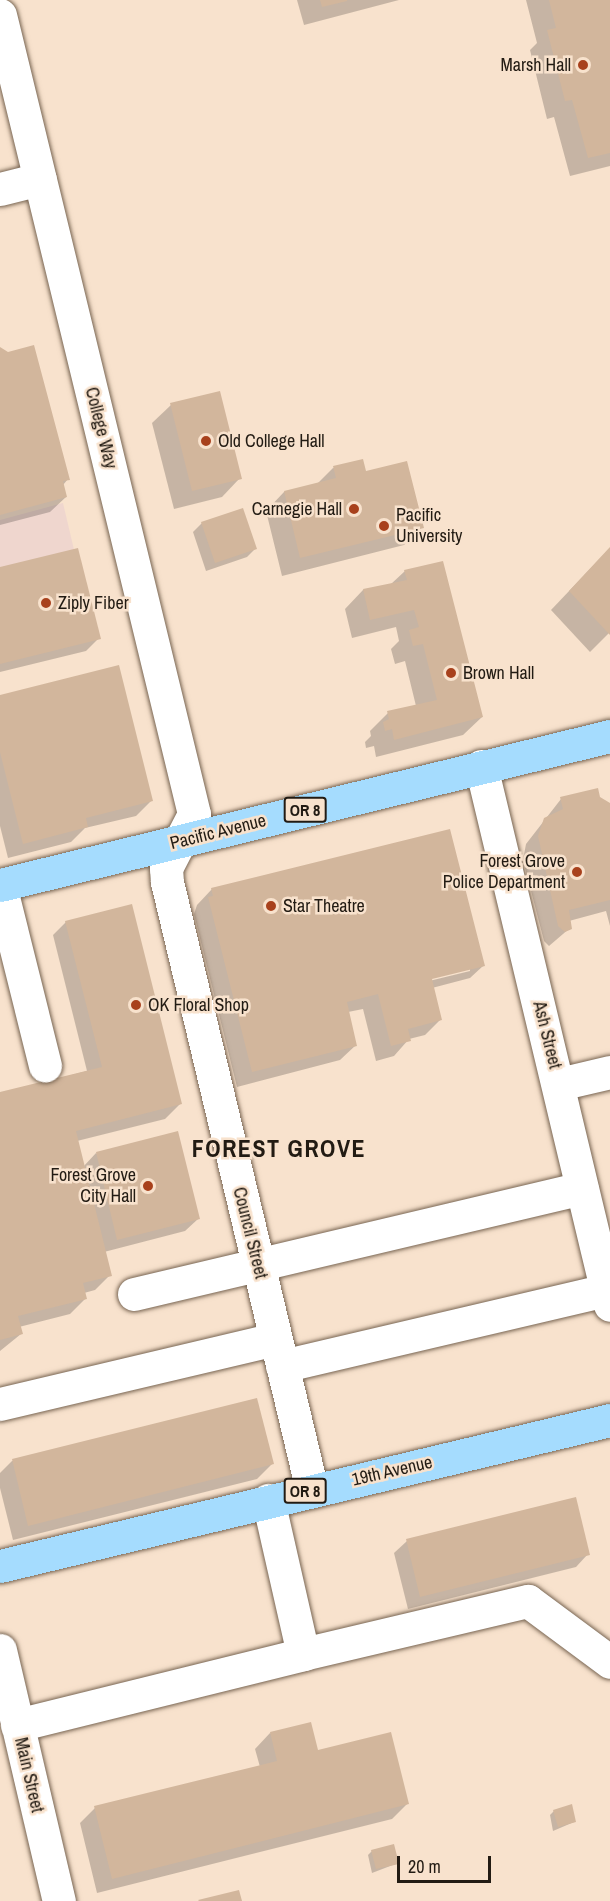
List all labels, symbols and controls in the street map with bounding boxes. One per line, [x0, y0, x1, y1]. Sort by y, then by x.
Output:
place label: Marsh Hall [500, 54, 571, 76]
marker: Marsh Hall [576, 58, 590, 72]
street label: College Way [80, 385, 122, 471]
place label: Old College Hall [218, 430, 325, 452]
marker: Old College Hall [199, 434, 213, 448]
place label: Carnegie Hall [252, 498, 342, 520]
marker: Carnegie Hall [347, 502, 361, 516]
place label: Pacific University [396, 505, 462, 548]
marker: Pacific University [377, 519, 391, 533]
place label: Ziply Fiber [58, 592, 129, 614]
marker: Ziply Fiber [39, 596, 53, 610]
place label: Brown Hall [463, 662, 534, 684]
marker: Brown Hall [444, 666, 458, 680]
road number: OR 8 [282, 797, 328, 823]
street label: Pacific Avenue [167, 810, 269, 854]
place label: Forest Grove Police Department [443, 851, 565, 894]
marker: Forest Grove Police Department [570, 865, 584, 879]
place label: Star Theatre [283, 895, 365, 917]
marker: Star Theatre [264, 899, 278, 913]
place label: OK Floral Shop [148, 994, 249, 1016]
marker: OK Floral Shop [129, 998, 143, 1012]
street label: Ash Street [528, 999, 566, 1071]
district label: FOREST GROVE [192, 1135, 366, 1163]
place label: Forest Grove City Hall [51, 1165, 136, 1208]
marker: Forest Grove City Hall [141, 1179, 155, 1193]
street label: Council Street [228, 1185, 272, 1281]
street label: 19th Avenue [349, 1451, 435, 1491]
road number: OR 8 [282, 1478, 328, 1504]
street label: Main Street [10, 1735, 48, 1815]
scale bar [400, 1844, 494, 1882]
text: 20 m [408, 1854, 441, 1879]

